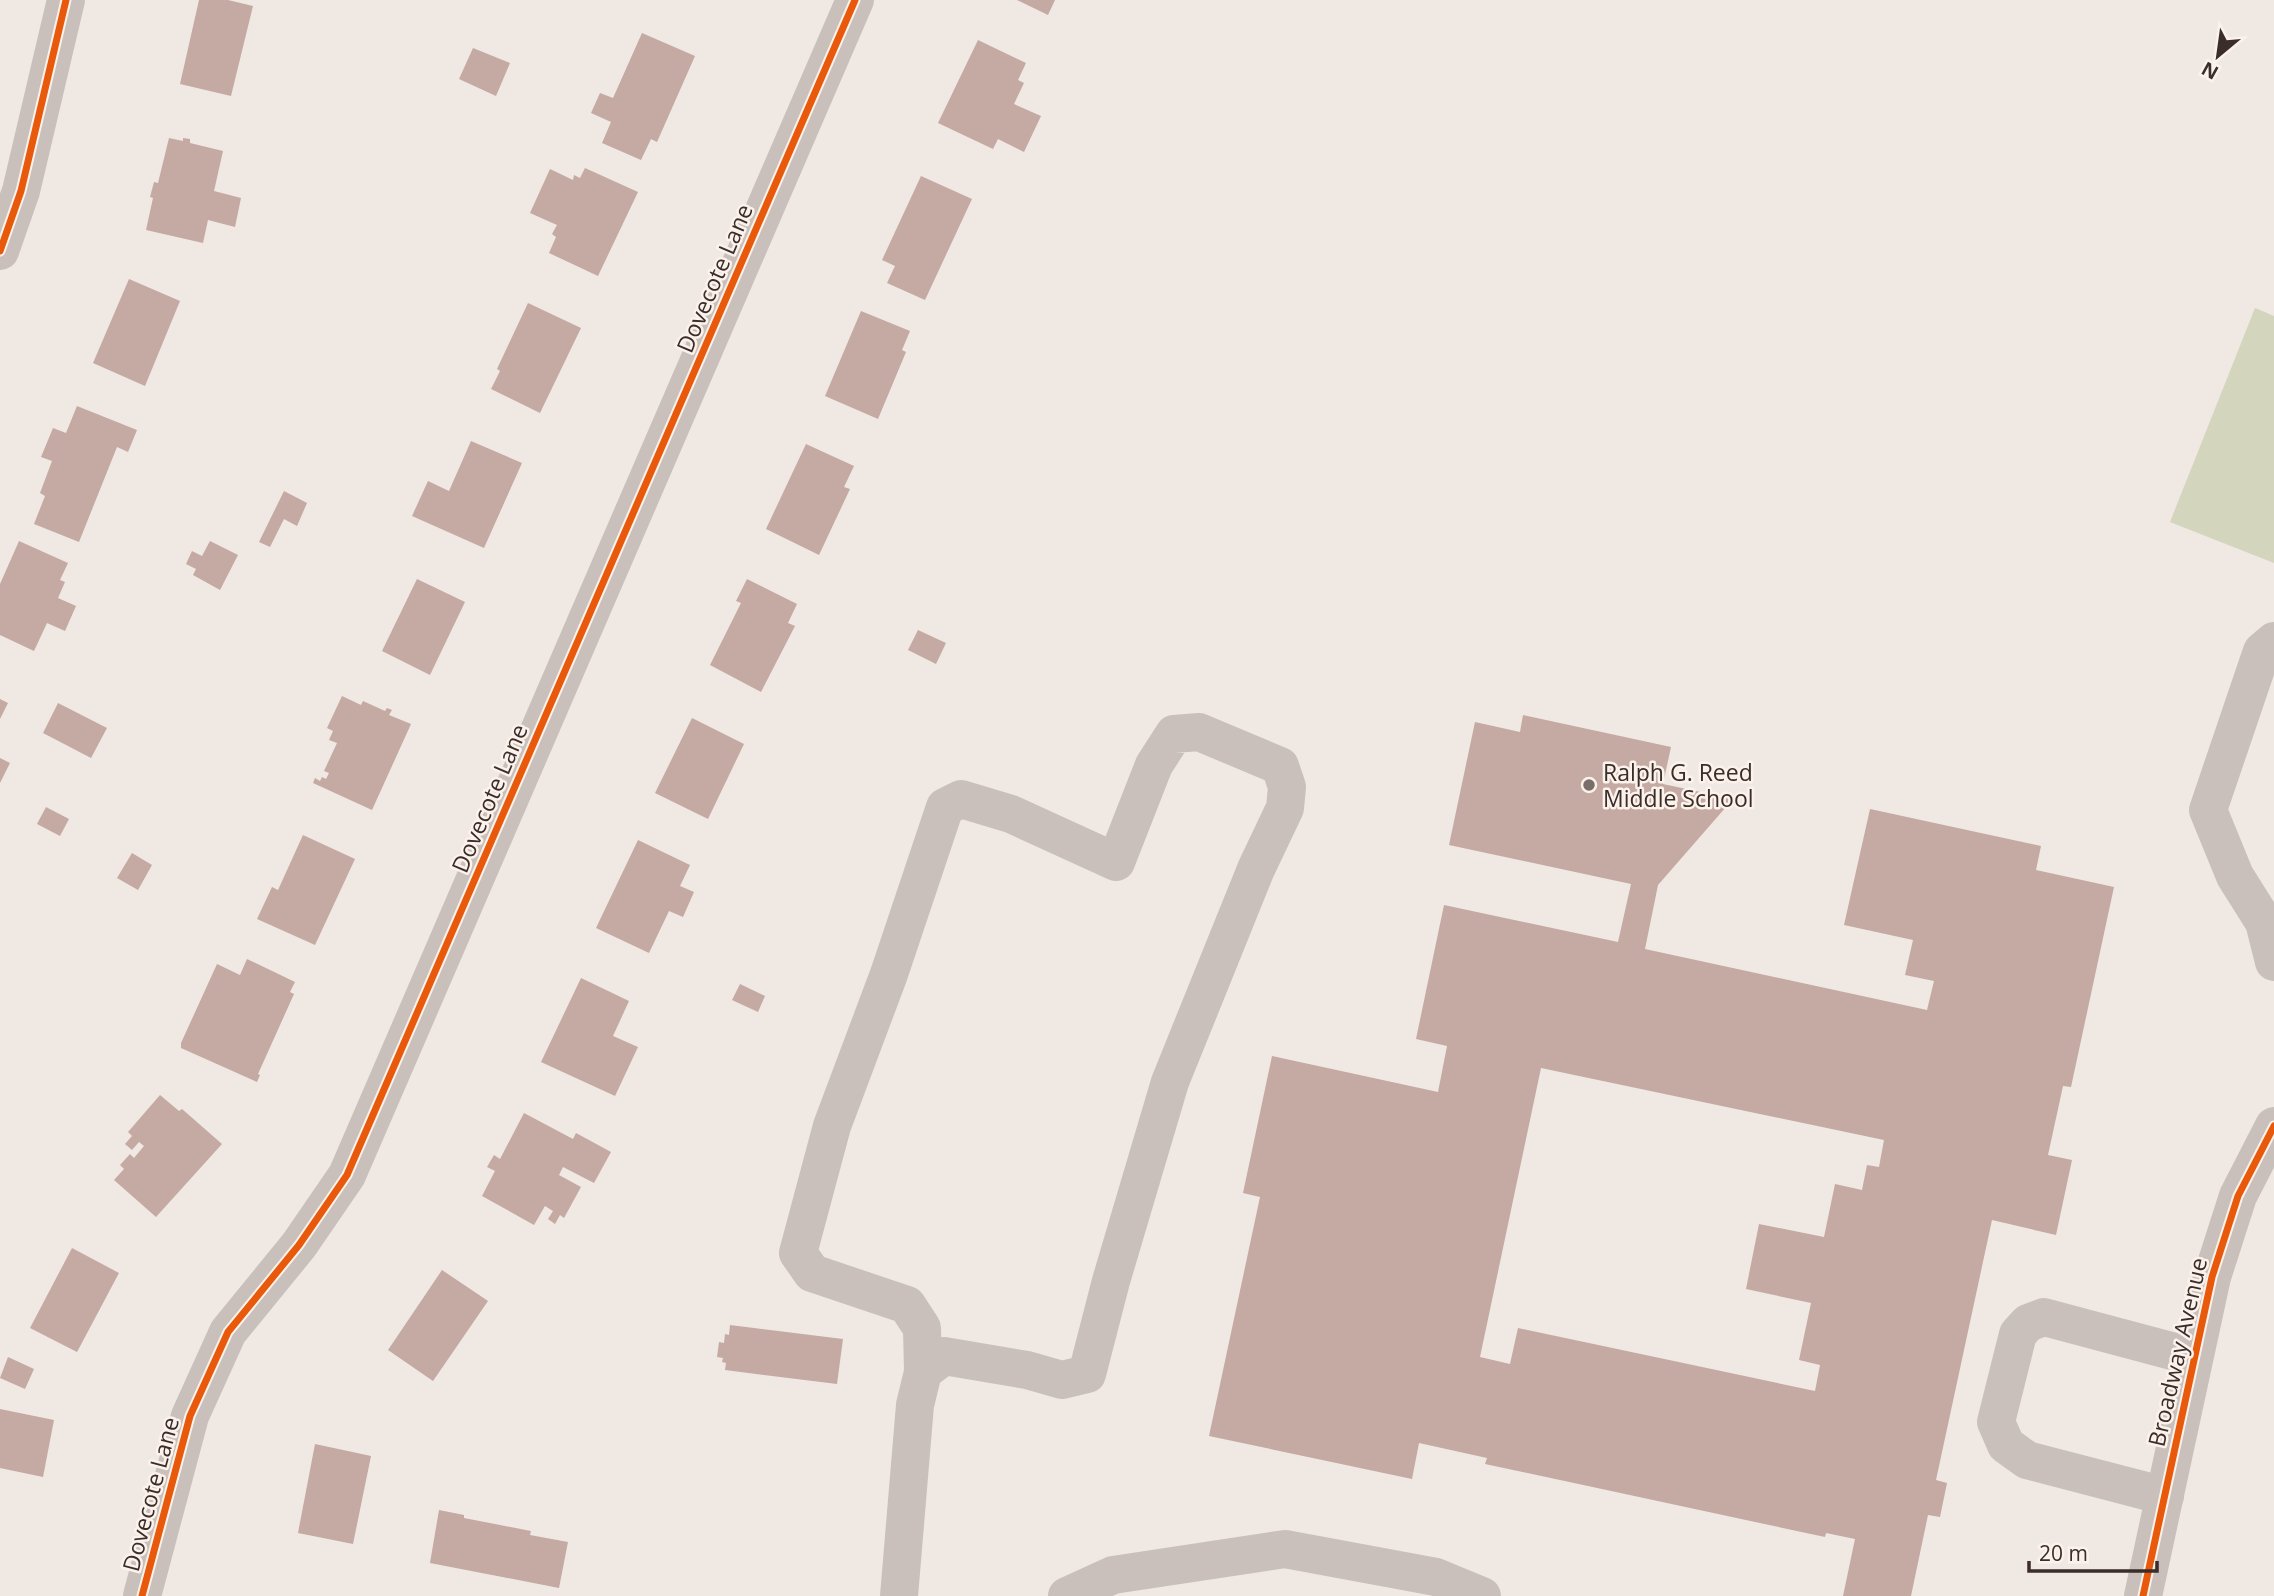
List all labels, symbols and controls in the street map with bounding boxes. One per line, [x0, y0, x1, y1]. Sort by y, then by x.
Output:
north arrow [2183, 21, 2253, 91]
text: N [2197, 56, 2223, 86]
street label: Dovecote Lane [668, 199, 760, 357]
street label: Dovecote Lane [443, 719, 535, 877]
place label: Ralph G. Reed Middle School [1603, 756, 1754, 814]
marker: Ralph G. Reed Middle School [1581, 777, 1597, 793]
street label: Broadway Avenue [2140, 1254, 2214, 1450]
street label: Dovecote Lane [114, 1413, 186, 1575]
scale bar [2029, 1530, 2157, 1574]
text: 20 m [2039, 1539, 2088, 1567]

